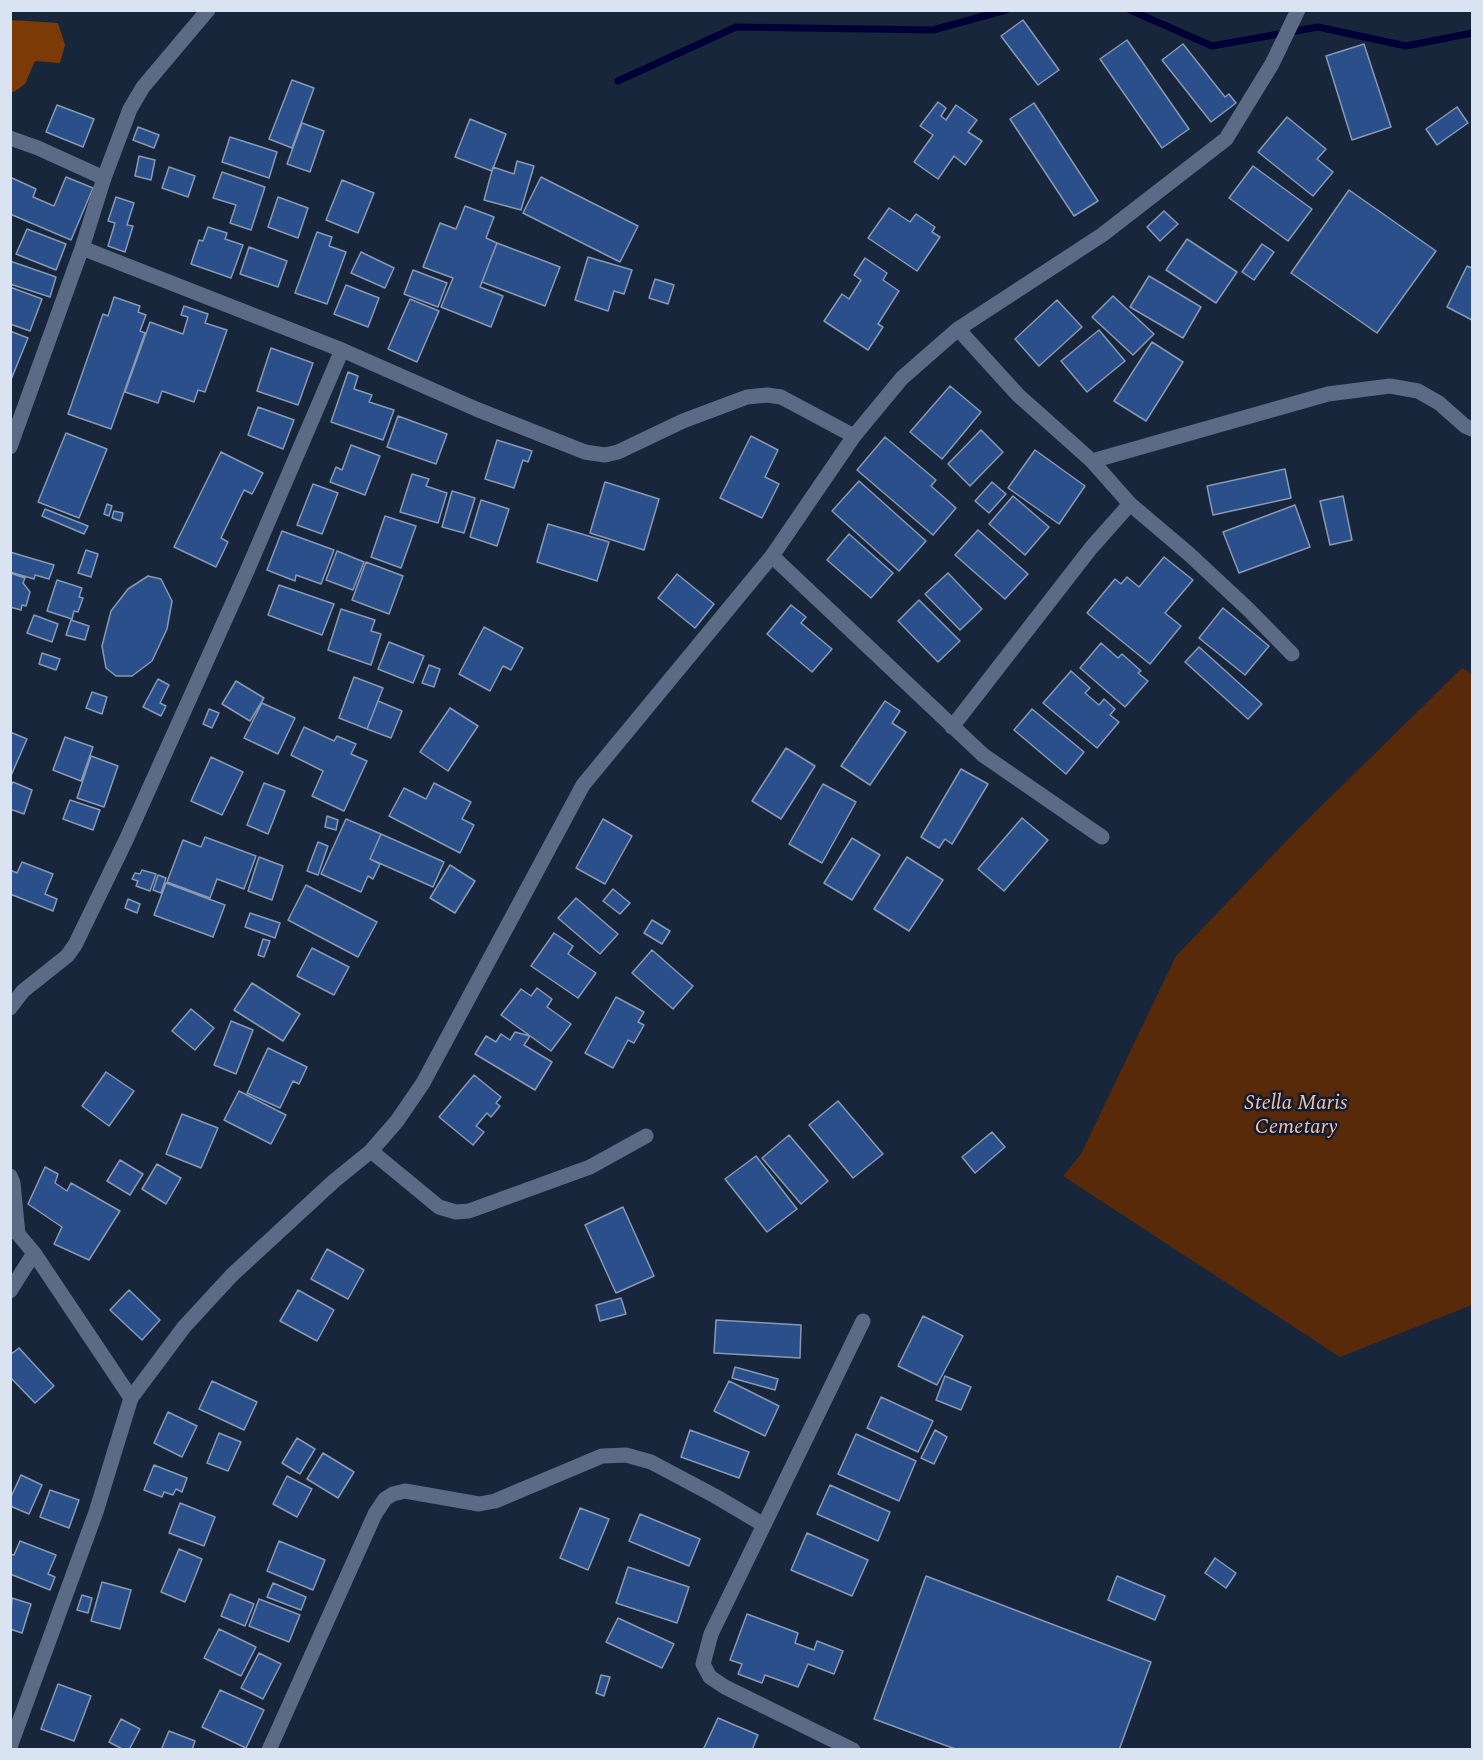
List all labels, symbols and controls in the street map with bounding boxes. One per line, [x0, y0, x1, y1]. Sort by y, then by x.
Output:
park label: Stella Maris Cemetary [1245, 1092, 1347, 1142]

